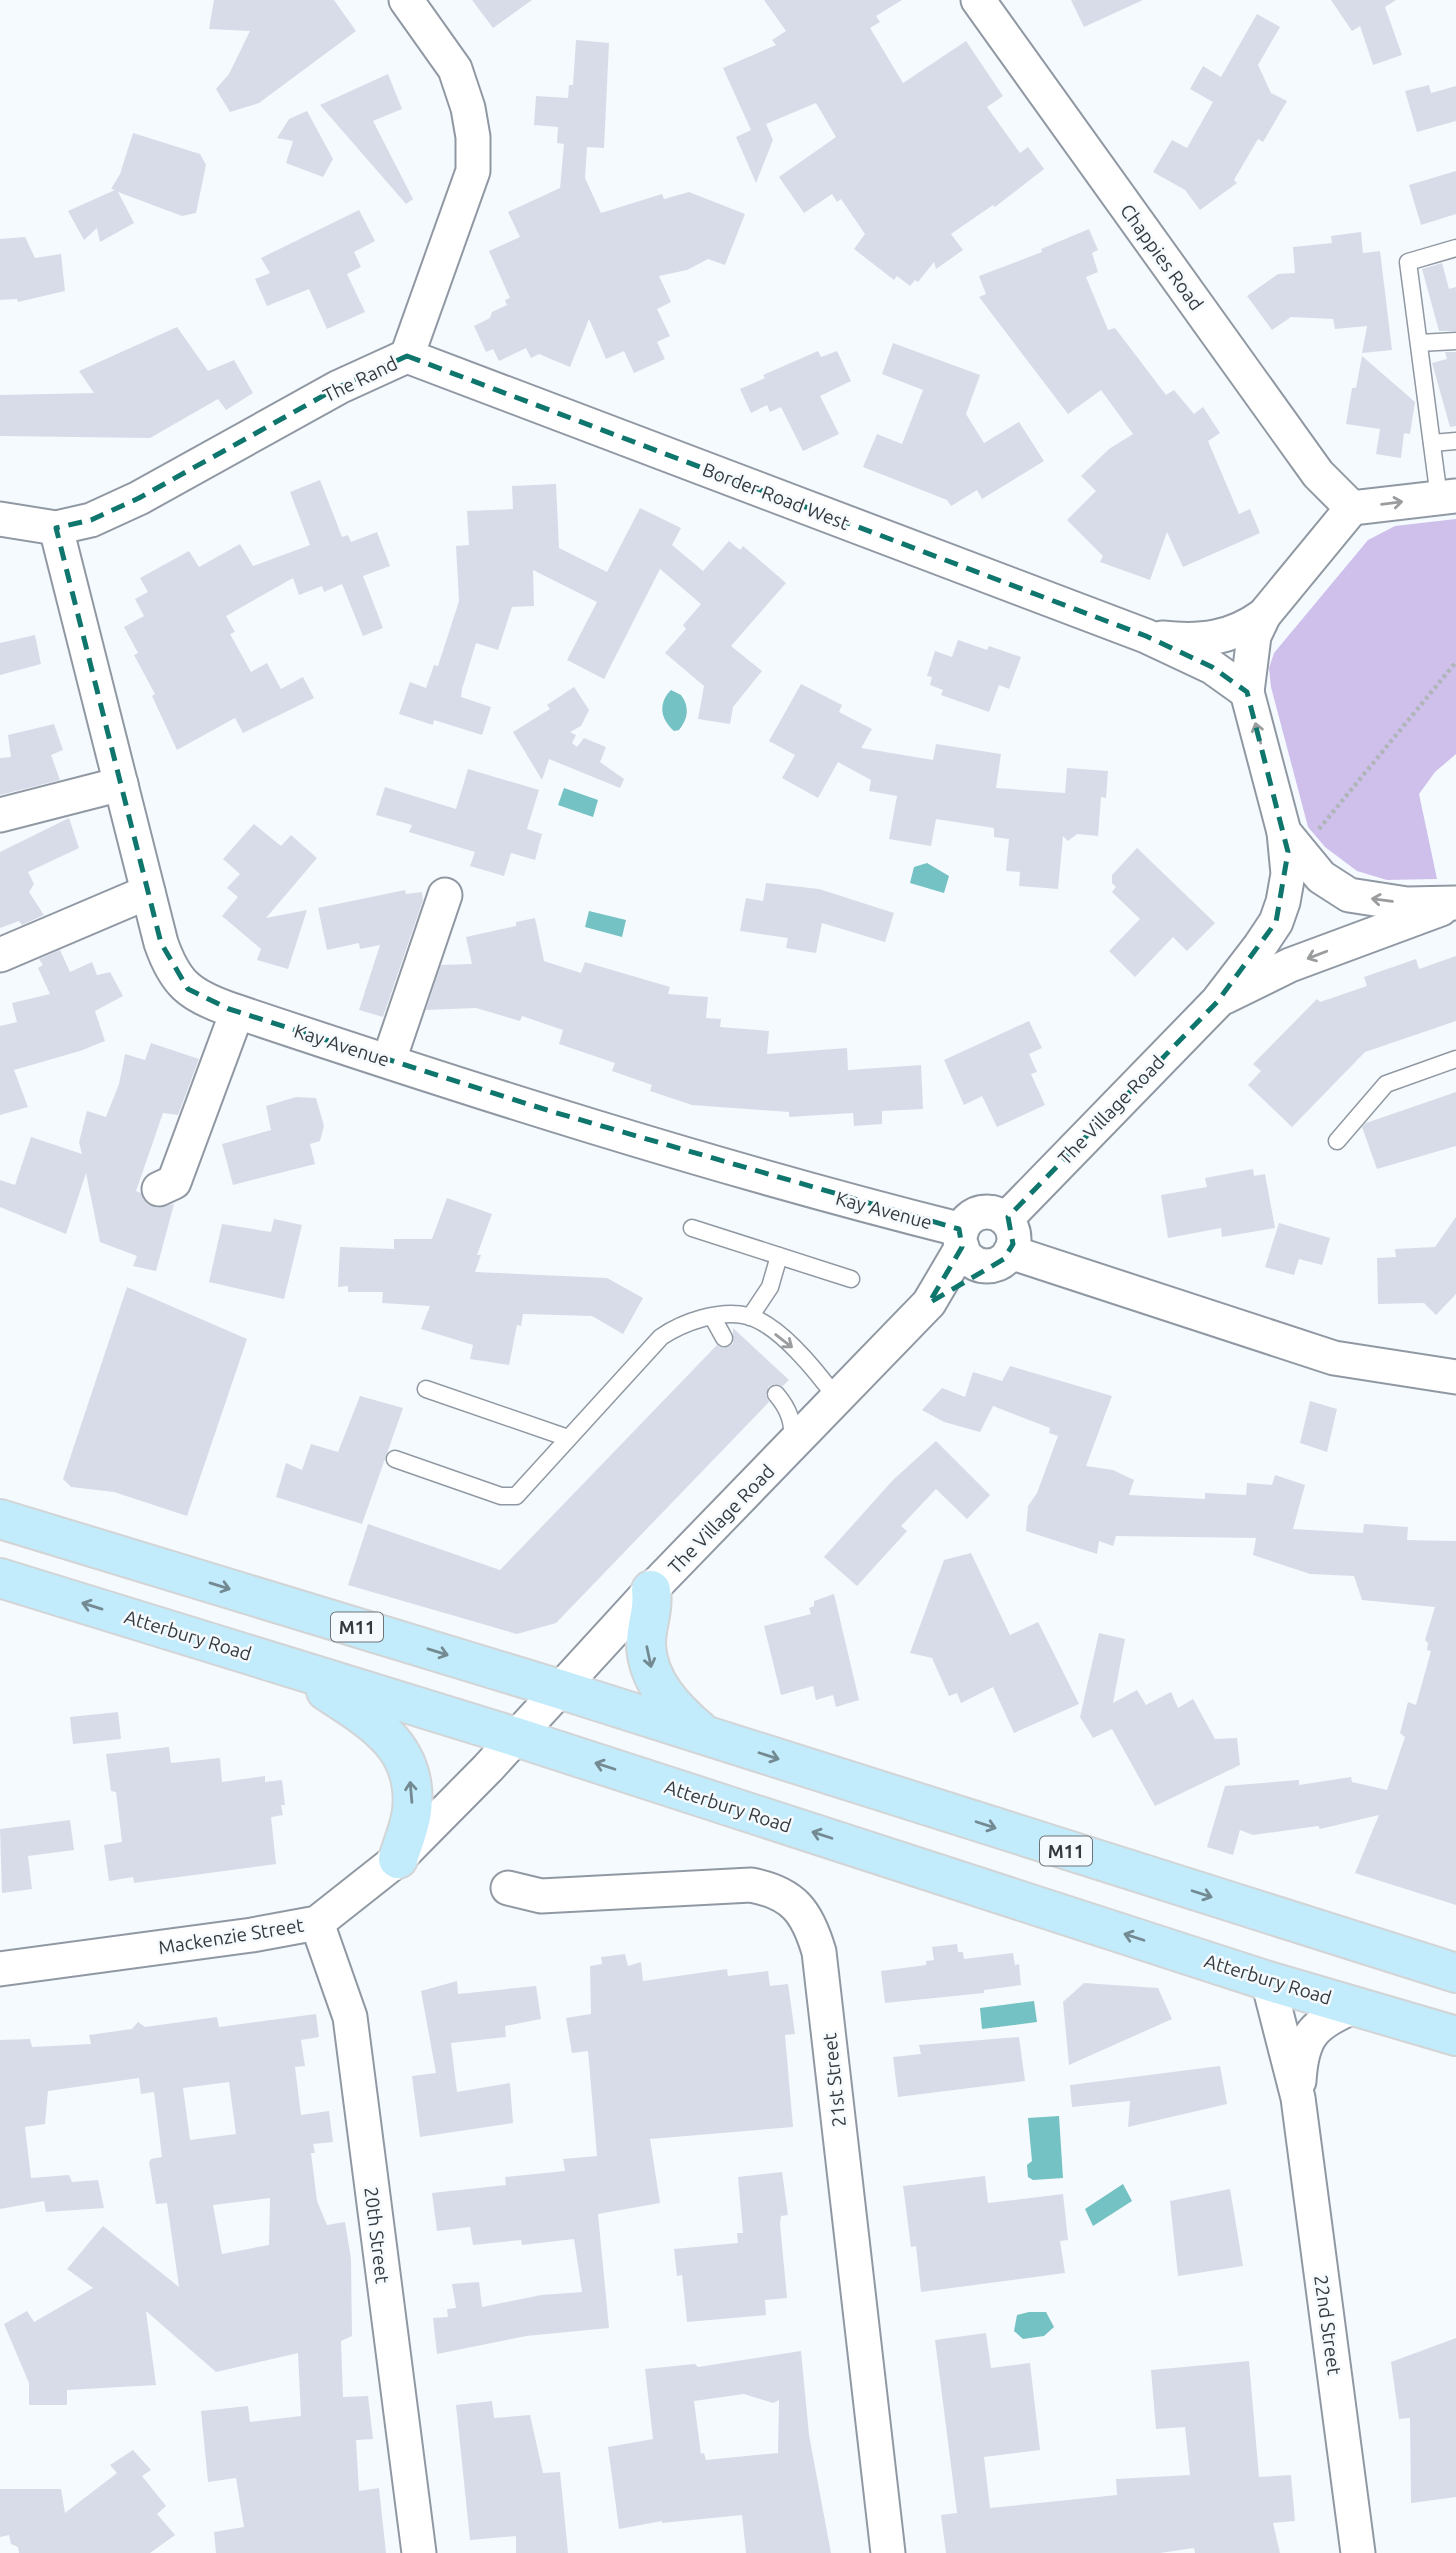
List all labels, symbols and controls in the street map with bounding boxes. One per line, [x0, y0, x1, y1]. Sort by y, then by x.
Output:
street label: Chappies Road [1116, 200, 1208, 314]
street label: The Rand [319, 352, 401, 406]
street label: Border Road West [700, 458, 853, 534]
one-way arrow [1380, 497, 1403, 510]
one-way arrow [1250, 722, 1263, 744]
one-way arrow [1371, 893, 1394, 906]
one-way arrow [1306, 949, 1328, 962]
street label: Kay Avenue [292, 1019, 392, 1071]
street label: The Village Road [1053, 1051, 1169, 1169]
street label: Kay Avenue [833, 1187, 935, 1233]
one-way arrow [774, 1334, 793, 1349]
street label: The Village Road [663, 1460, 779, 1578]
one-way arrow [209, 1580, 231, 1593]
one-way arrow [81, 1599, 103, 1612]
street label: Atterbury Road [122, 1605, 254, 1665]
road number: M11 [331, 1612, 383, 1642]
one-way arrow [642, 1645, 656, 1668]
one-way arrow [427, 1646, 449, 1659]
one-way arrow [758, 1750, 780, 1763]
one-way arrow [594, 1759, 616, 1772]
street label: Atterbury Road [662, 1775, 794, 1837]
one-way arrow [404, 1781, 417, 1804]
one-way arrow [974, 1820, 996, 1832]
one-way arrow [811, 1828, 833, 1841]
road number: M11 [1040, 1837, 1092, 1866]
one-way arrow [1191, 1889, 1213, 1902]
street label: Mackenzie Street [157, 1914, 306, 1958]
one-way arrow [1123, 1930, 1145, 1942]
street label: Atterbury Road [1202, 1949, 1334, 2009]
street label: 21st Street [818, 2031, 850, 2128]
street label: 20th Street [360, 2185, 394, 2285]
street label: 22nd Street [1310, 2274, 1346, 2377]

